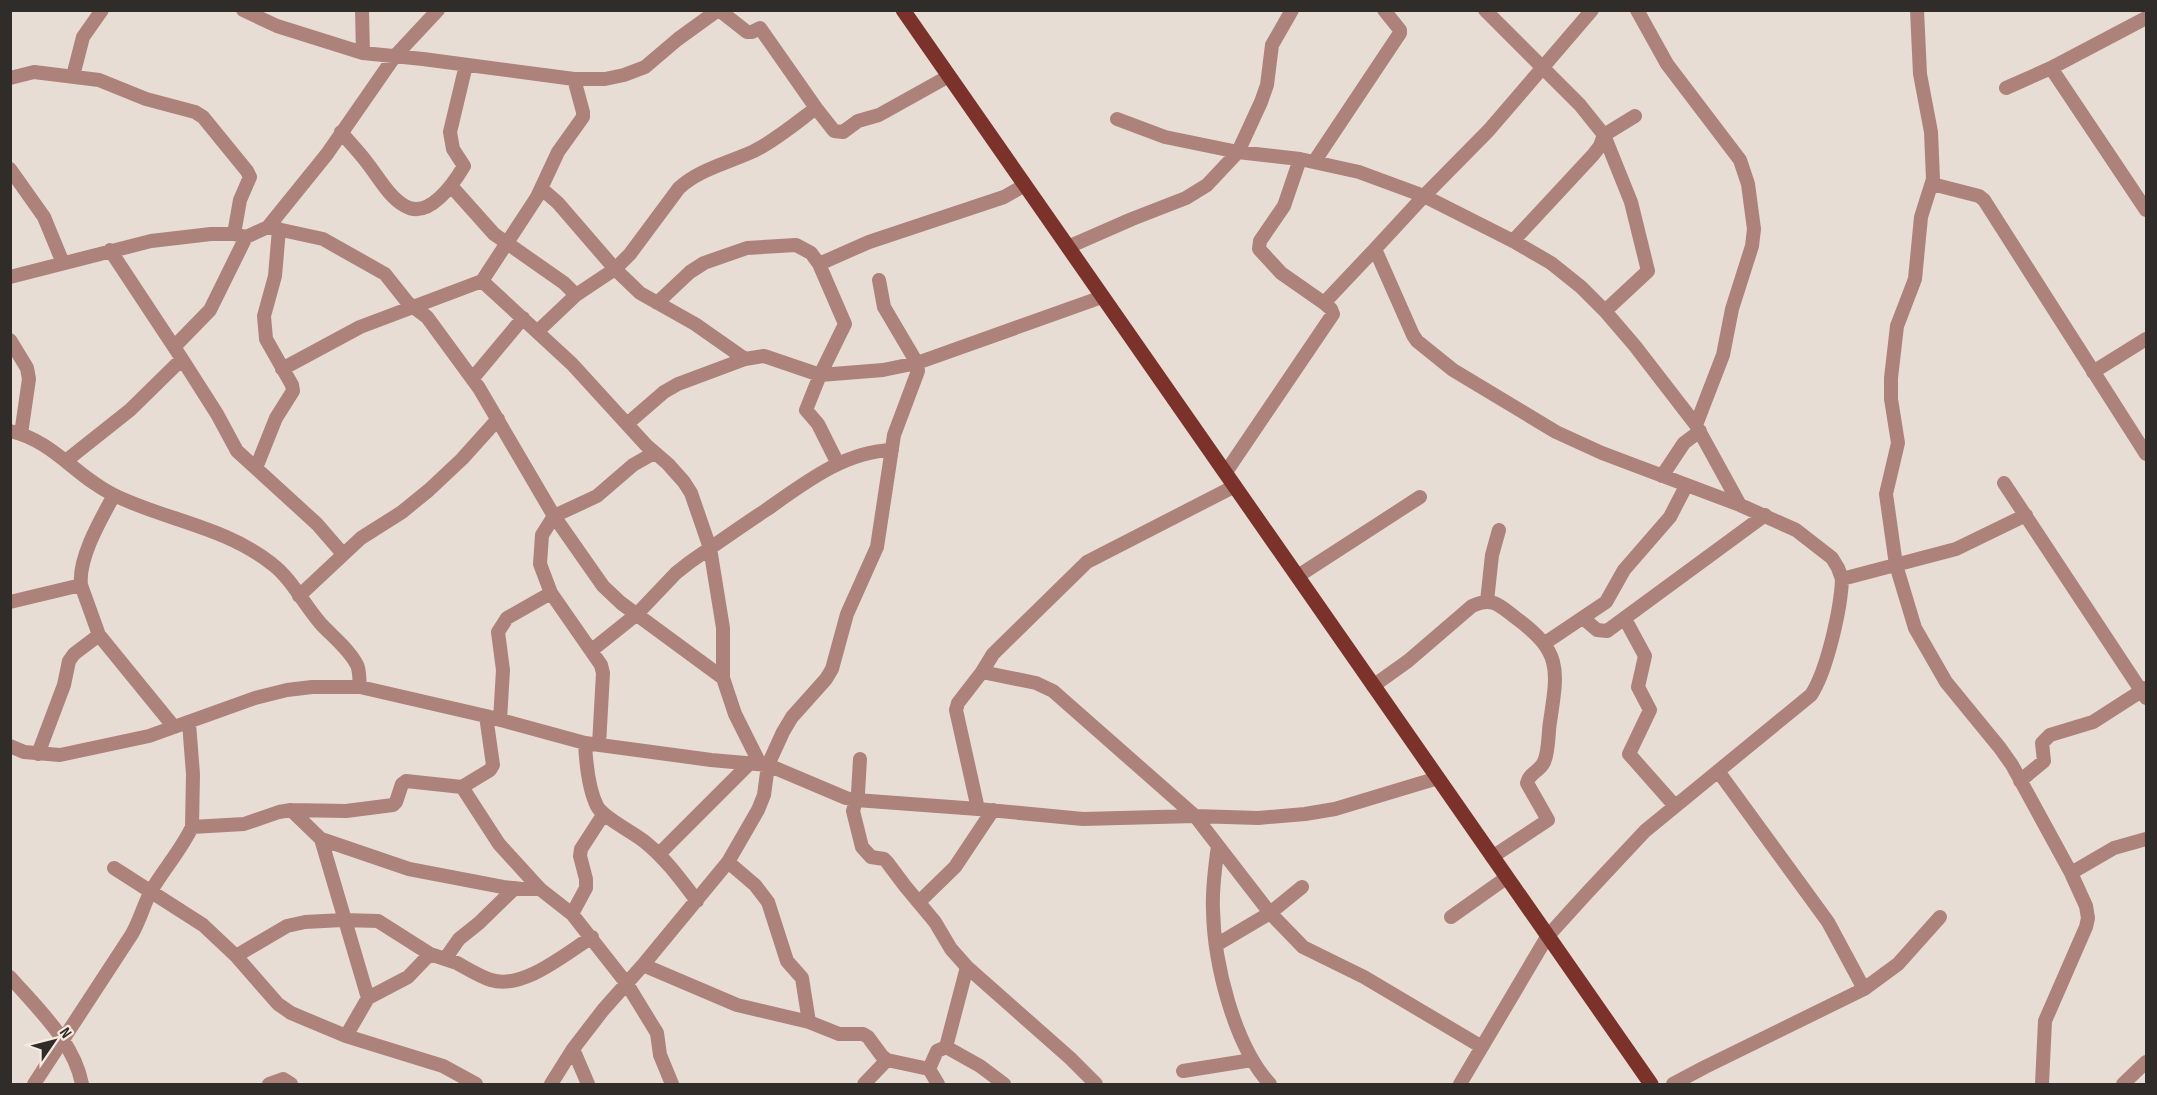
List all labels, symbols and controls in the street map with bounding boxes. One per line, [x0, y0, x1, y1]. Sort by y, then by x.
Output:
north arrow [24, 1011, 84, 1071]
text: N [55, 1024, 75, 1042]

